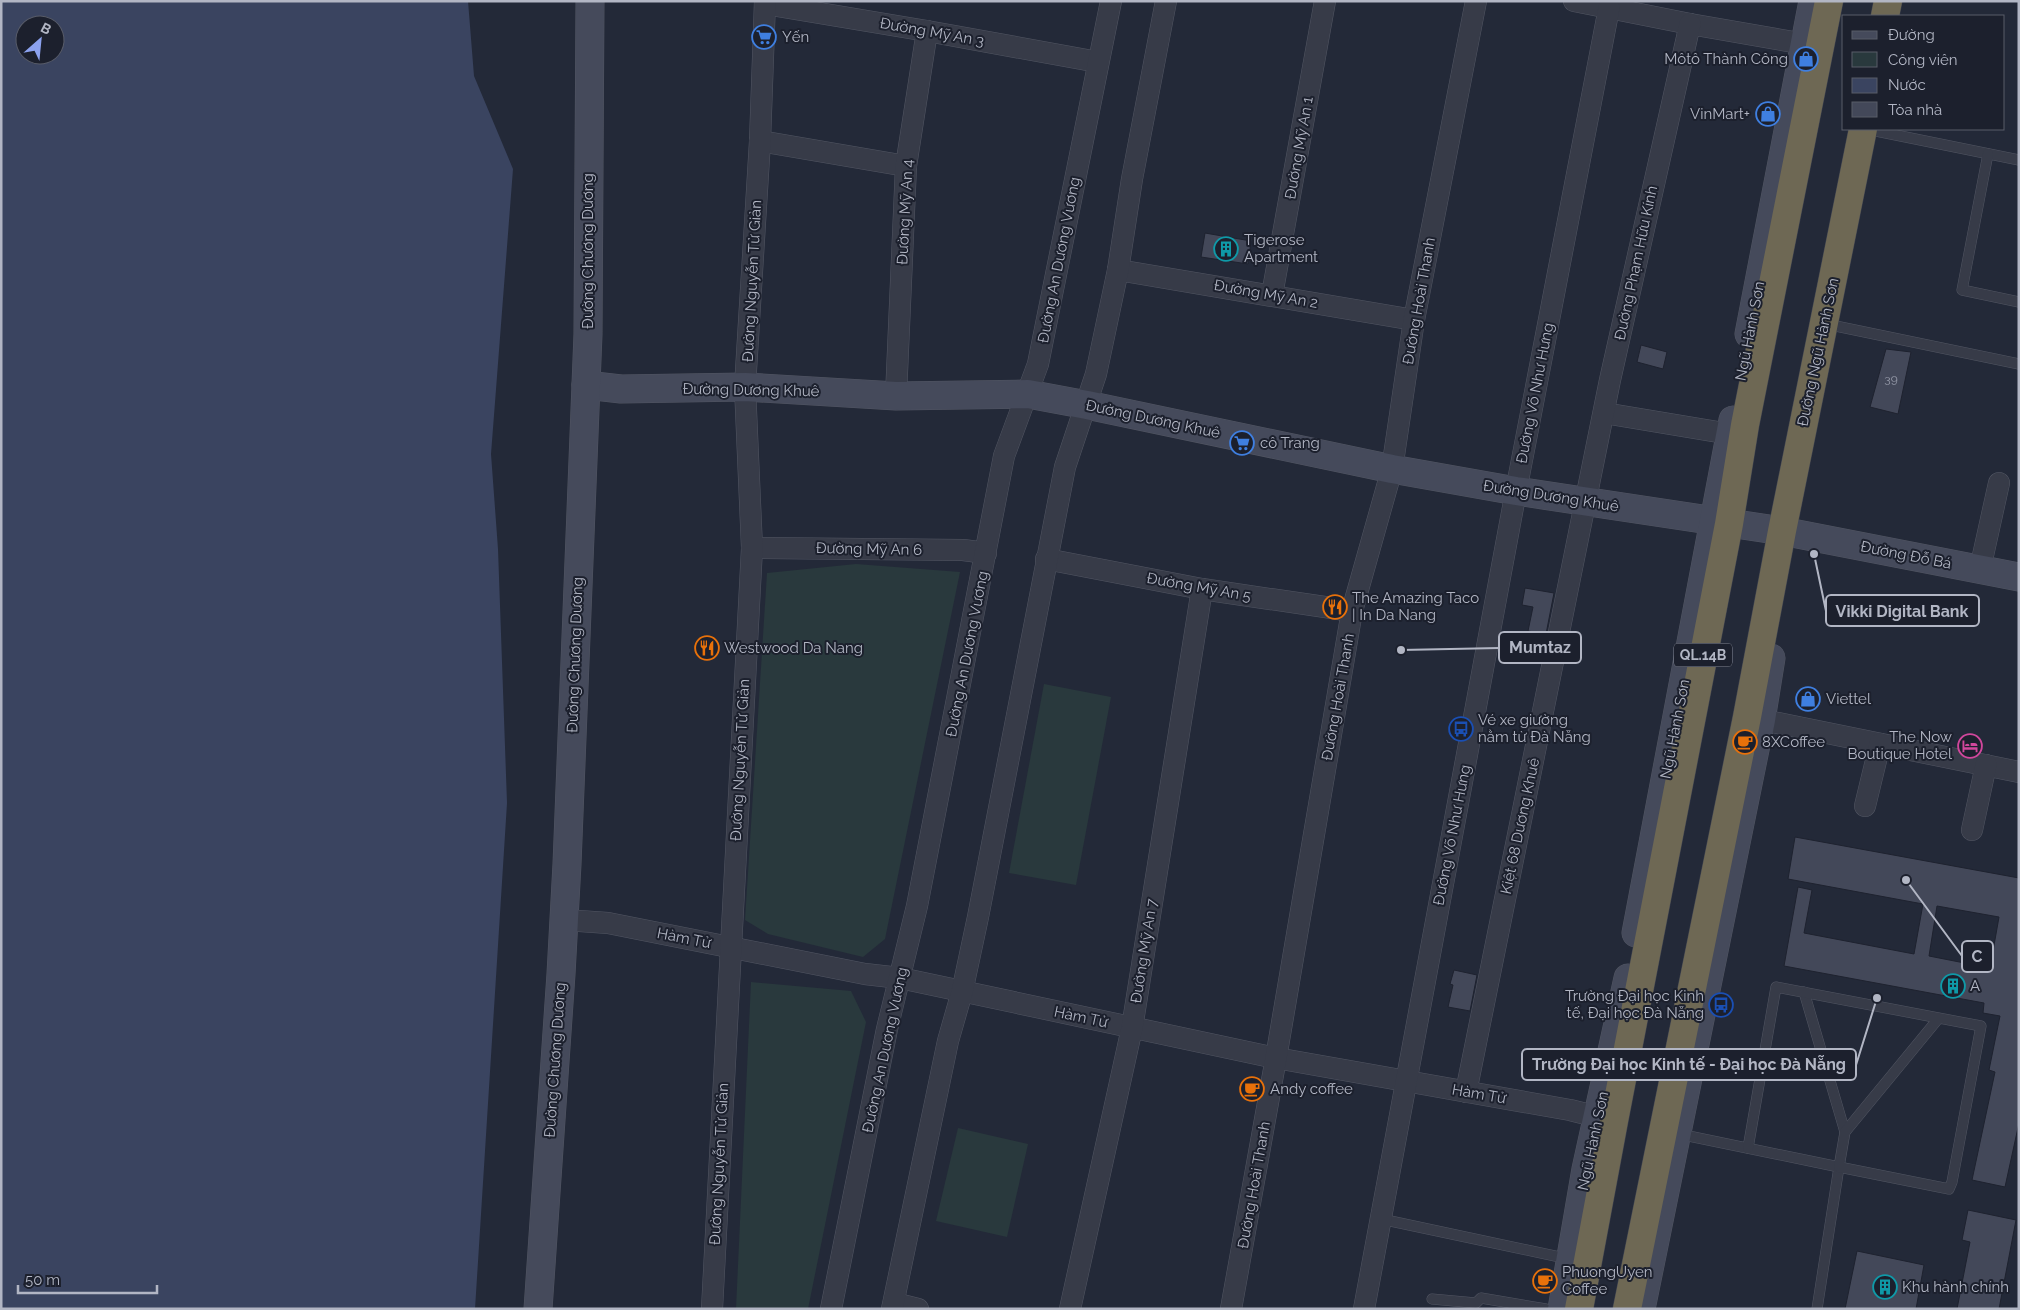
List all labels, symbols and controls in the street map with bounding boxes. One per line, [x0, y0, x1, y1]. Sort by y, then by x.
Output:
street label: Đường Mỹ An 3 [879, 14, 985, 50]
north arrow [15, 15, 65, 65]
legend [1842, 15, 2005, 130]
text: B [38, 19, 54, 38]
supermarket icon: Yến [751, 24, 777, 50]
text: Đường [1888, 26, 1935, 44]
place label: Yến [782, 28, 809, 46]
shop icon: Môtô Thành Công [1793, 46, 1819, 72]
place label: Môtô Thành Công [1664, 50, 1788, 68]
text: Công viên [1888, 51, 1957, 69]
text: Nước [1888, 76, 1926, 94]
street label: Đường Mỹ An 1 [1281, 95, 1317, 201]
shop icon: VinMart+ [1755, 101, 1781, 127]
text: Tòa nhà [1888, 101, 1942, 119]
place label: VinMart+ [1690, 105, 1750, 123]
street label: Đường Mỹ An 4 [893, 159, 917, 265]
street label: Đường Chương Dương [579, 173, 597, 329]
street label: Đường An Dương Vương [1034, 175, 1084, 345]
street label: Đường Phạm Hữu Kính [1611, 184, 1661, 342]
street label: Đường Nguyễn Tử Giản [739, 200, 765, 362]
place label: Tigerose Apartment [1244, 231, 1318, 266]
building icon: Tigerose Apartment [1213, 236, 1239, 262]
street label: Đường Hoài Thanh [1399, 236, 1439, 366]
street label: Đường Mỹ An 2 [1213, 276, 1320, 312]
street label: Đường Ngũ Hành Sơn [1793, 276, 1843, 428]
street label: Ngũ Hành Sơn [1732, 280, 1768, 382]
street label: Đường Võ Như Hưng [1513, 321, 1557, 465]
house number: 39 [1884, 372, 1898, 386]
street label: Đường Dương Khuê [682, 380, 820, 400]
street label: Đường Dương Khuê [1084, 396, 1222, 442]
supermarket icon: cô Trang [1229, 430, 1255, 456]
place label: cô Trang [1260, 434, 1320, 452]
street label: Đường Dương Khuê [1482, 476, 1620, 516]
street label: Đường Đỗ Bá [1859, 537, 1953, 573]
street label: Đường Mỹ An 6 [816, 539, 922, 559]
street label: Đường An Dương Vương [942, 569, 992, 739]
street label: Đường Mỹ An 5 [1145, 569, 1253, 605]
street label: Đường Chương Dương [563, 577, 587, 733]
place label: The Amazing Taco | In Da Nang [1352, 589, 1479, 624]
restaurant icon: The Amazing Taco | In Da Nang [1322, 594, 1348, 620]
callout: Vikki Digital Bank [1826, 595, 1979, 626]
text: Vikki Digital Bank [1836, 602, 1968, 621]
street label: Đường Hoài Thanh [1318, 632, 1358, 762]
callout: Mumtaz [1499, 632, 1581, 663]
restaurant icon: Westwood Da Nang [694, 635, 720, 661]
text: Mumtaz [1509, 638, 1571, 657]
place label: Westwood Da Nang [724, 639, 863, 657]
road number: QL.14B [1674, 644, 1732, 666]
street label: Ngũ Hành Sơn [1657, 678, 1693, 780]
street label: Đường Nguyễn Tử Giản [727, 679, 753, 841]
shop icon: Viettel [1795, 686, 1821, 712]
place label: Viettel [1826, 690, 1872, 708]
place label: Vé xe giường nằm từ Đà Nẵng [1478, 711, 1591, 746]
bus stop icon: Vé xe giường nằm từ Đà Nẵng [1448, 716, 1474, 742]
place label: The Now Boutique Hotel [1848, 728, 1953, 763]
cafe icon: 8XCoffee [1732, 729, 1758, 755]
place label: 8XCoffee [1762, 733, 1825, 751]
hotel icon: The Now Boutique Hotel [1957, 733, 1983, 759]
street label: Kiệt 68 Dương Khuê [1497, 756, 1543, 896]
street label: Đường Võ Như Hưng [1430, 763, 1474, 907]
street label: Đường Mỹ An 7 [1127, 898, 1161, 1004]
street label: Hàm Tử [656, 924, 713, 952]
callout: C [1962, 941, 1993, 972]
text: C [1972, 947, 1983, 966]
street label: Đường An Dương Vương [859, 966, 911, 1134]
building icon: A [1940, 973, 1966, 999]
place label: A [1970, 977, 1980, 995]
street label: Đường Chương Dương [541, 982, 569, 1138]
place label: Trường Đại học Kinh tế, Đại học Đà Nẵng [1565, 987, 1704, 1022]
bus stop icon: Trường Đại học Kinh tế, Đại học Đà Nẵng [1708, 992, 1734, 1018]
street label: Hàm Tử [1053, 1003, 1111, 1032]
callout: Trường Đại học Kinh tế - Đại học Đà Nẵng [1522, 1049, 1856, 1080]
text: Trường Đại học Kinh tế - Đại học Đà Nẵng [1532, 1054, 1846, 1074]
cafe icon: Andy coffee [1239, 1076, 1265, 1102]
place label: Andy coffee [1270, 1080, 1353, 1098]
street label: Hàm Tử [1451, 1080, 1508, 1108]
street label: Đường Nguyễn Tử Giản [706, 1083, 732, 1245]
street label: Ngũ Hành Sơn [1574, 1090, 1612, 1192]
street label: Đường Hoài Thanh [1234, 1120, 1274, 1250]
scale bar [18, 1262, 156, 1294]
place label: PhuongUyen Coffee [1562, 1263, 1653, 1298]
cafe icon: PhuongUyen Coffee [1532, 1268, 1558, 1294]
text: 50 m [25, 1271, 60, 1289]
building icon: Khu hành chính [1872, 1274, 1898, 1300]
place label: Khu hành chính [1902, 1278, 2009, 1296]

